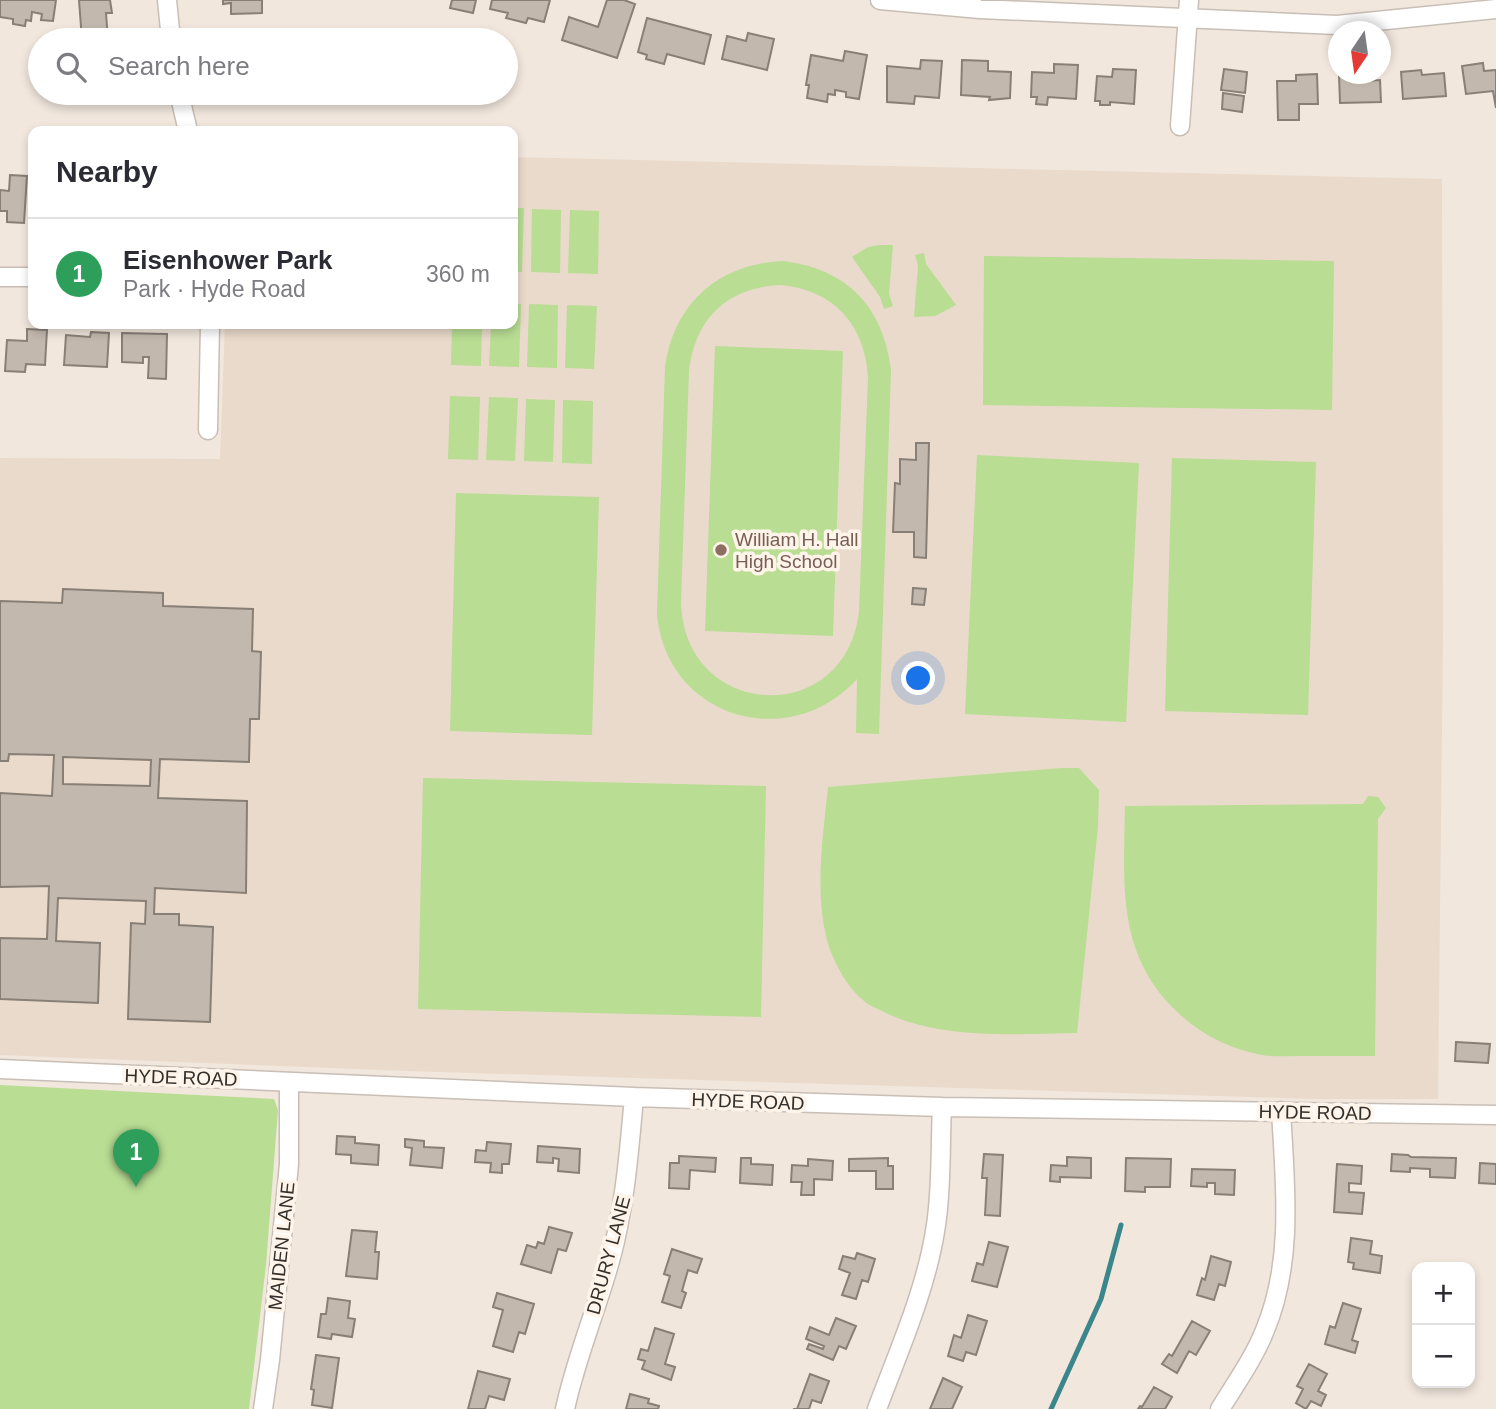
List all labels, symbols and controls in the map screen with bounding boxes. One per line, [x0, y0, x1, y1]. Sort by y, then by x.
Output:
north arrow [1328, 21, 1391, 84]
search box [28, 28, 518, 105]
icon: search [52, 48, 90, 86]
text: Search here [108, 51, 250, 81]
text: Nearby [56, 155, 158, 188]
text: Eisenhower Park [123, 245, 333, 275]
text: 1 [73, 261, 85, 287]
text: 360 m [426, 261, 490, 287]
text: Park · Hyde Road [123, 276, 306, 302]
place label: William H. Hall High School [735, 529, 859, 572]
marker: William H. Hall High School [713, 542, 729, 558]
your location [901, 661, 935, 695]
street label: HYDE ROAD [124, 1065, 238, 1090]
street label: HYDE ROAD [691, 1089, 805, 1114]
street label: HYDE ROAD [1258, 1101, 1372, 1124]
pin: 1 [113, 1129, 159, 1187]
street label: MAIDEN LANE [264, 1181, 299, 1311]
street label: DRURY LANE [583, 1194, 634, 1317]
map controls [1412, 1262, 1475, 1388]
button: + [1412, 1262, 1475, 1325]
button: − [1412, 1325, 1475, 1388]

